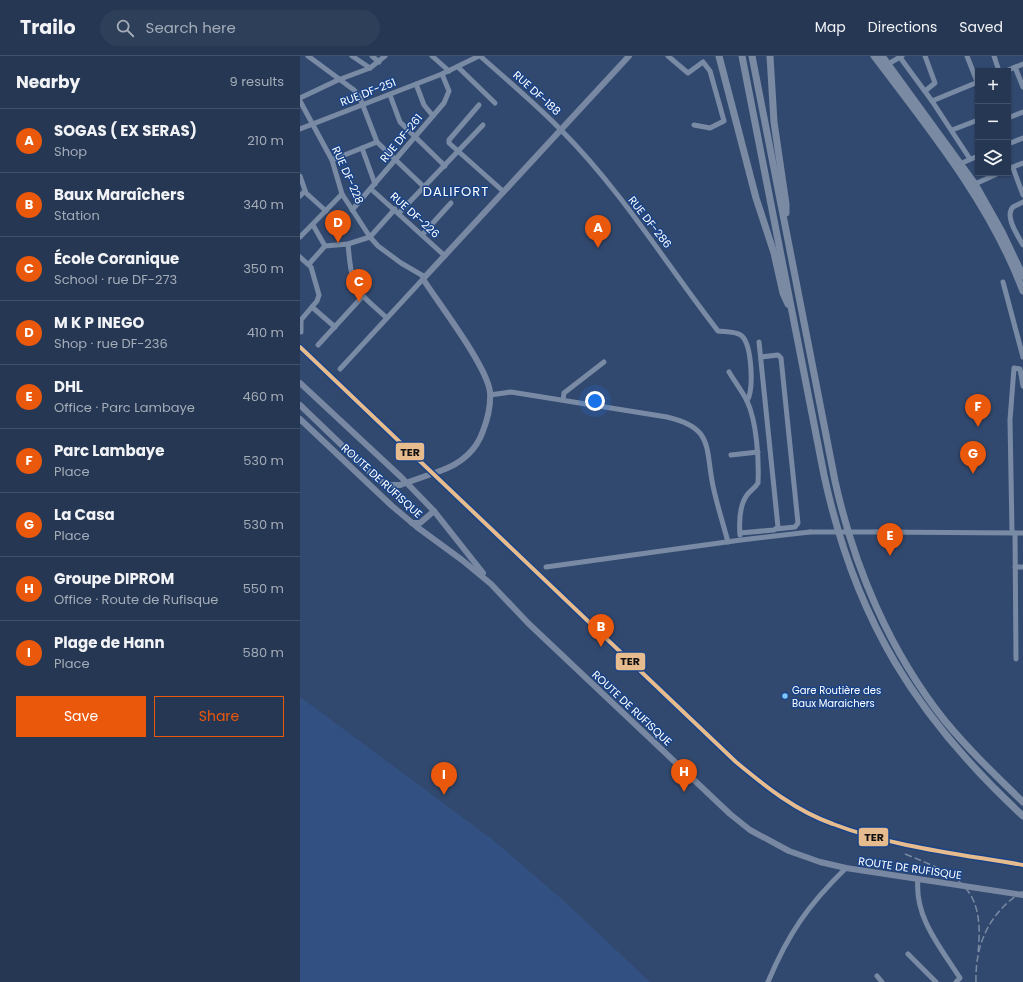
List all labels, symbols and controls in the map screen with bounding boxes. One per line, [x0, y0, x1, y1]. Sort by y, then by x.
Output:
search box [100, 10, 380, 46]
text: Trailo [20, 14, 76, 41]
icon: search [114, 17, 136, 39]
text: Search here [146, 17, 236, 38]
text: Map [815, 17, 846, 37]
text: Directions [868, 17, 937, 37]
text: Saved [959, 17, 1003, 37]
street label: RUE DF-188 [510, 67, 564, 119]
map controls [975, 68, 1011, 176]
button: + [975, 68, 1011, 104]
text: Nearby [16, 70, 80, 94]
text: 9 results [230, 72, 284, 91]
street label: RUE DF-251 [338, 74, 398, 110]
button: − [975, 104, 1011, 140]
street label: RUE DF-261 [376, 110, 426, 166]
text: SOGAS ( EX SERAS) [54, 120, 197, 141]
text: A [24, 131, 34, 150]
text: 210 m [247, 131, 284, 150]
button: layers [975, 140, 1011, 176]
text: Shop [54, 142, 87, 161]
street label: RUE DF-228 [328, 144, 368, 206]
district label: DALIFORT [423, 182, 489, 201]
text: Baux Maraîchers [54, 184, 185, 205]
street label: RUE DF-226 [387, 188, 443, 242]
street label: RUE DF-286 [625, 193, 675, 251]
text: B [25, 195, 33, 214]
text: 340 m [243, 195, 284, 214]
text: Station [54, 206, 100, 225]
pin: D [325, 210, 351, 243]
pin: A [585, 215, 611, 248]
text: École Coranique [54, 248, 179, 269]
text: C [24, 259, 34, 278]
text: 350 m [243, 259, 284, 278]
pin: C [346, 269, 372, 302]
text: School · rue DF-273 [54, 270, 177, 289]
text: M K P INEGO [54, 312, 144, 333]
text: D [24, 323, 34, 342]
text: 410 m [247, 323, 284, 342]
text: Shop · rue DF-236 [54, 334, 168, 353]
text: DHL [54, 376, 83, 397]
text: E [25, 387, 33, 406]
text: 460 m [243, 387, 284, 406]
your location [585, 391, 605, 411]
pin: F [965, 394, 991, 427]
text: Office · Parc Lambaye [54, 398, 195, 417]
text: Parc Lambaye [54, 440, 165, 461]
street label: ROUTE DE RUFISQUE [338, 440, 426, 522]
pin: G [960, 441, 986, 474]
line badge: TER [395, 442, 425, 461]
text: TER [400, 444, 420, 460]
text: F [25, 451, 33, 470]
text: 530 m [243, 451, 284, 470]
text: Place [54, 462, 89, 481]
text: La Casa [54, 504, 115, 525]
text: G [24, 515, 34, 534]
text: 530 m [243, 515, 284, 534]
pin: E [877, 523, 903, 556]
text: Place [54, 526, 89, 545]
text: Groupe DIPROM [54, 568, 174, 589]
text: H [24, 579, 34, 598]
text: 550 m [243, 579, 284, 598]
text: Office · Route de Rufisque [54, 590, 218, 609]
pin: B [588, 614, 614, 647]
text: Plage de Hann [54, 632, 165, 653]
text: I [27, 643, 31, 662]
text: 580 m [243, 643, 284, 662]
line badge: TER [615, 652, 646, 671]
text: TER [620, 653, 640, 669]
text: Place [54, 654, 89, 673]
street label: ROUTE DE RUFISQUE [588, 667, 676, 749]
place label: Gare Routière des Baux Maraichers [792, 683, 881, 711]
marker: Gare Routière des Baux Maraichers [780, 691, 790, 701]
button: Save [16, 696, 146, 737]
button: Share [154, 696, 284, 737]
pin: H [671, 759, 697, 792]
pin: I [431, 762, 457, 795]
line badge: TER [858, 827, 889, 847]
text: TER [864, 829, 884, 845]
street label: ROUTE DE RUFISQUE [857, 853, 963, 883]

